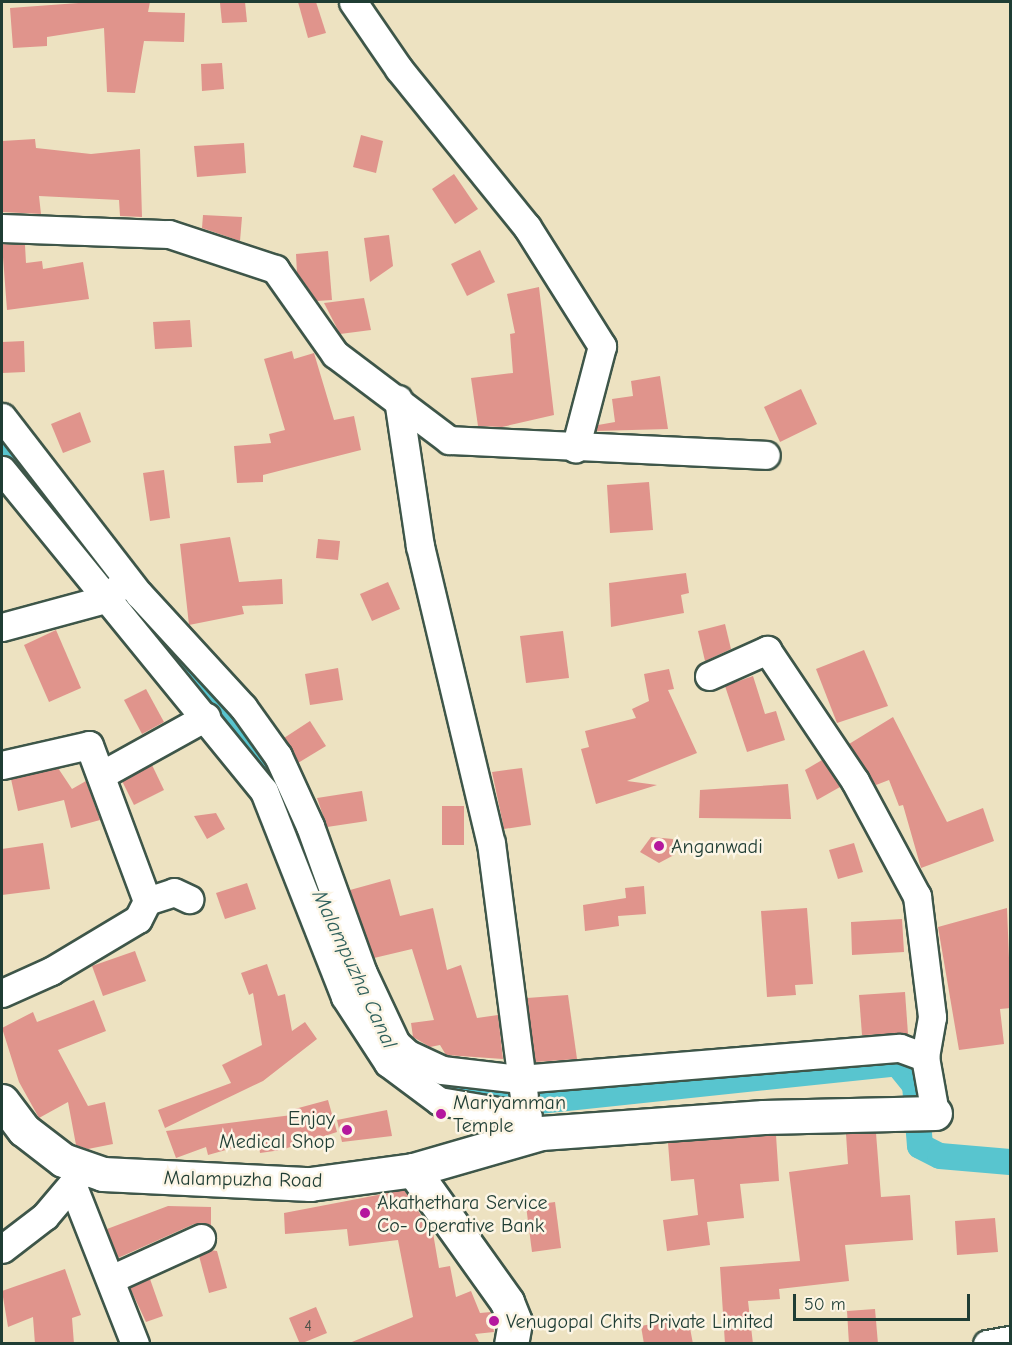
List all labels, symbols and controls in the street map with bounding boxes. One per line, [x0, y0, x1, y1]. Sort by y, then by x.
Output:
place label: Anganwadi [671, 834, 763, 858]
marker: Anganwadi [652, 839, 666, 853]
water label: Malampuzha Canal [307, 886, 403, 1052]
place label: Mariyamman Temple [453, 1090, 566, 1137]
place label: Enjay Medical Shop [219, 1106, 335, 1153]
marker: Mariyamman Temple [434, 1107, 448, 1121]
marker: Enjay Medical Shop [340, 1123, 354, 1137]
street label: Malampuzha Road [163, 1166, 323, 1192]
place label: Akathethara Service Co- Operative Bank [377, 1190, 548, 1237]
marker: Akathethara Service Co- Operative Bank [358, 1206, 372, 1220]
scale bar [796, 1282, 973, 1320]
text: 50 m [804, 1294, 846, 1315]
place label: Venugopal Chits Private Limited [506, 1309, 773, 1333]
marker: Venugopal Chits Private Limited [487, 1314, 501, 1328]
house number: 4 [304, 1316, 312, 1336]

